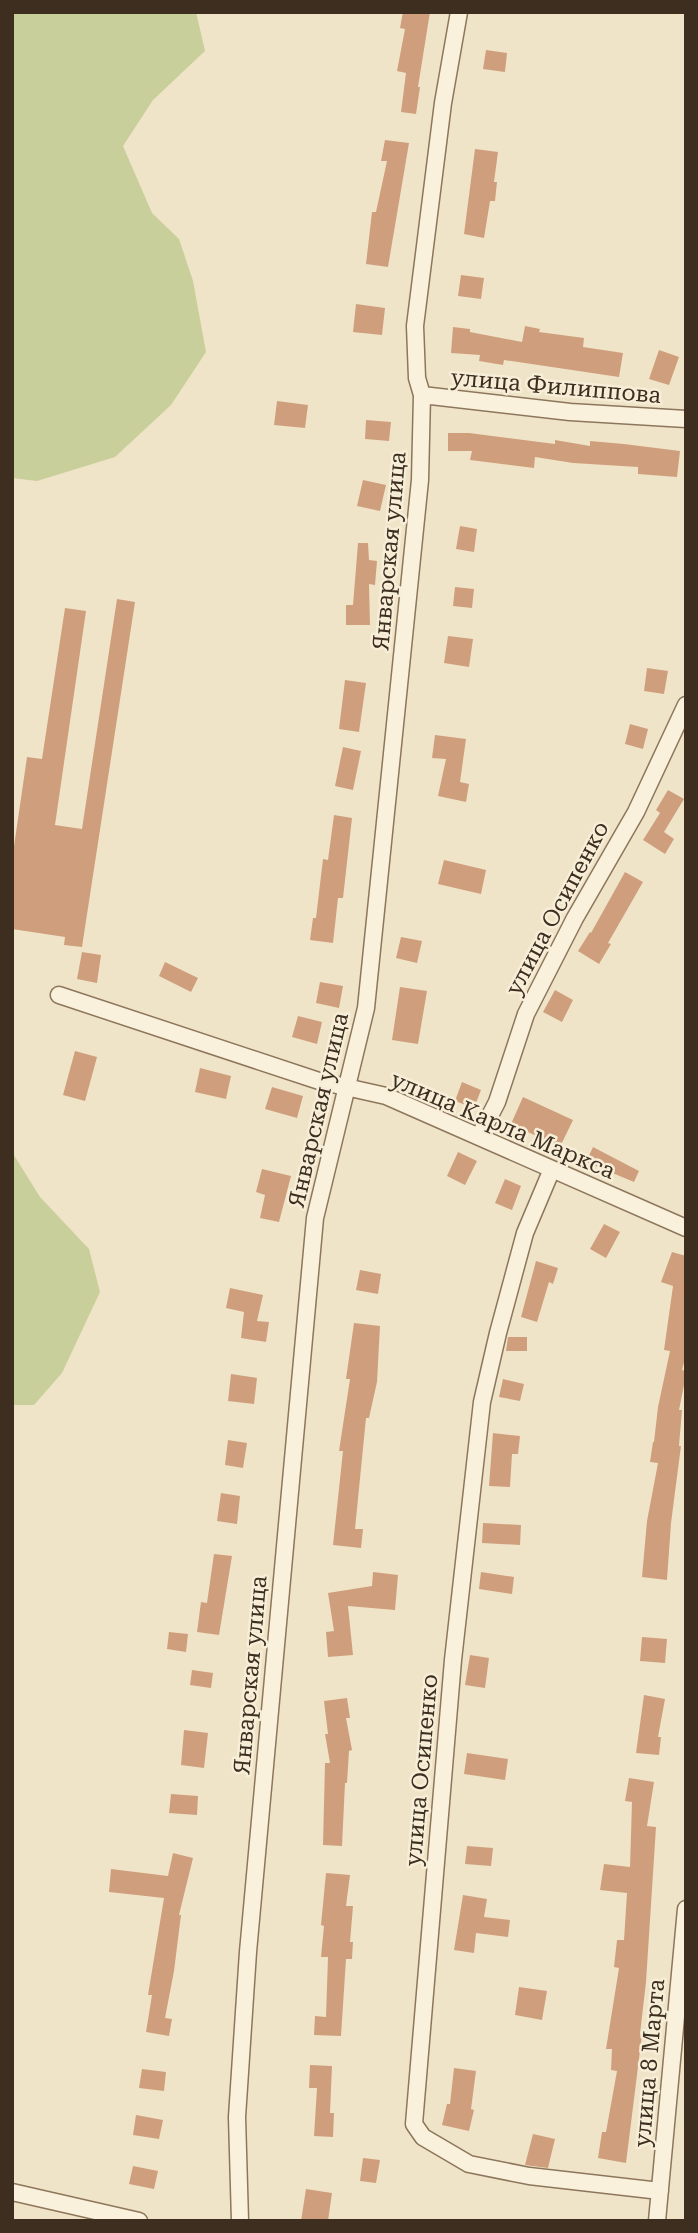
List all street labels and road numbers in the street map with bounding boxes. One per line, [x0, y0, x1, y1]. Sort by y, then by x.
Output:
street label: улица Филиппова [450, 364, 663, 409]
street label: Январская улица [367, 450, 412, 652]
street label: улица Осипенко [500, 817, 615, 1000]
street label: Январская улица [283, 1009, 354, 1210]
street label: улица Карла Маркса [387, 1066, 620, 1185]
street label: Январская улица [228, 1574, 273, 1776]
street label: улица Осипенко [400, 1673, 443, 1867]
street label: улица 8 Марта [629, 1977, 670, 2148]

